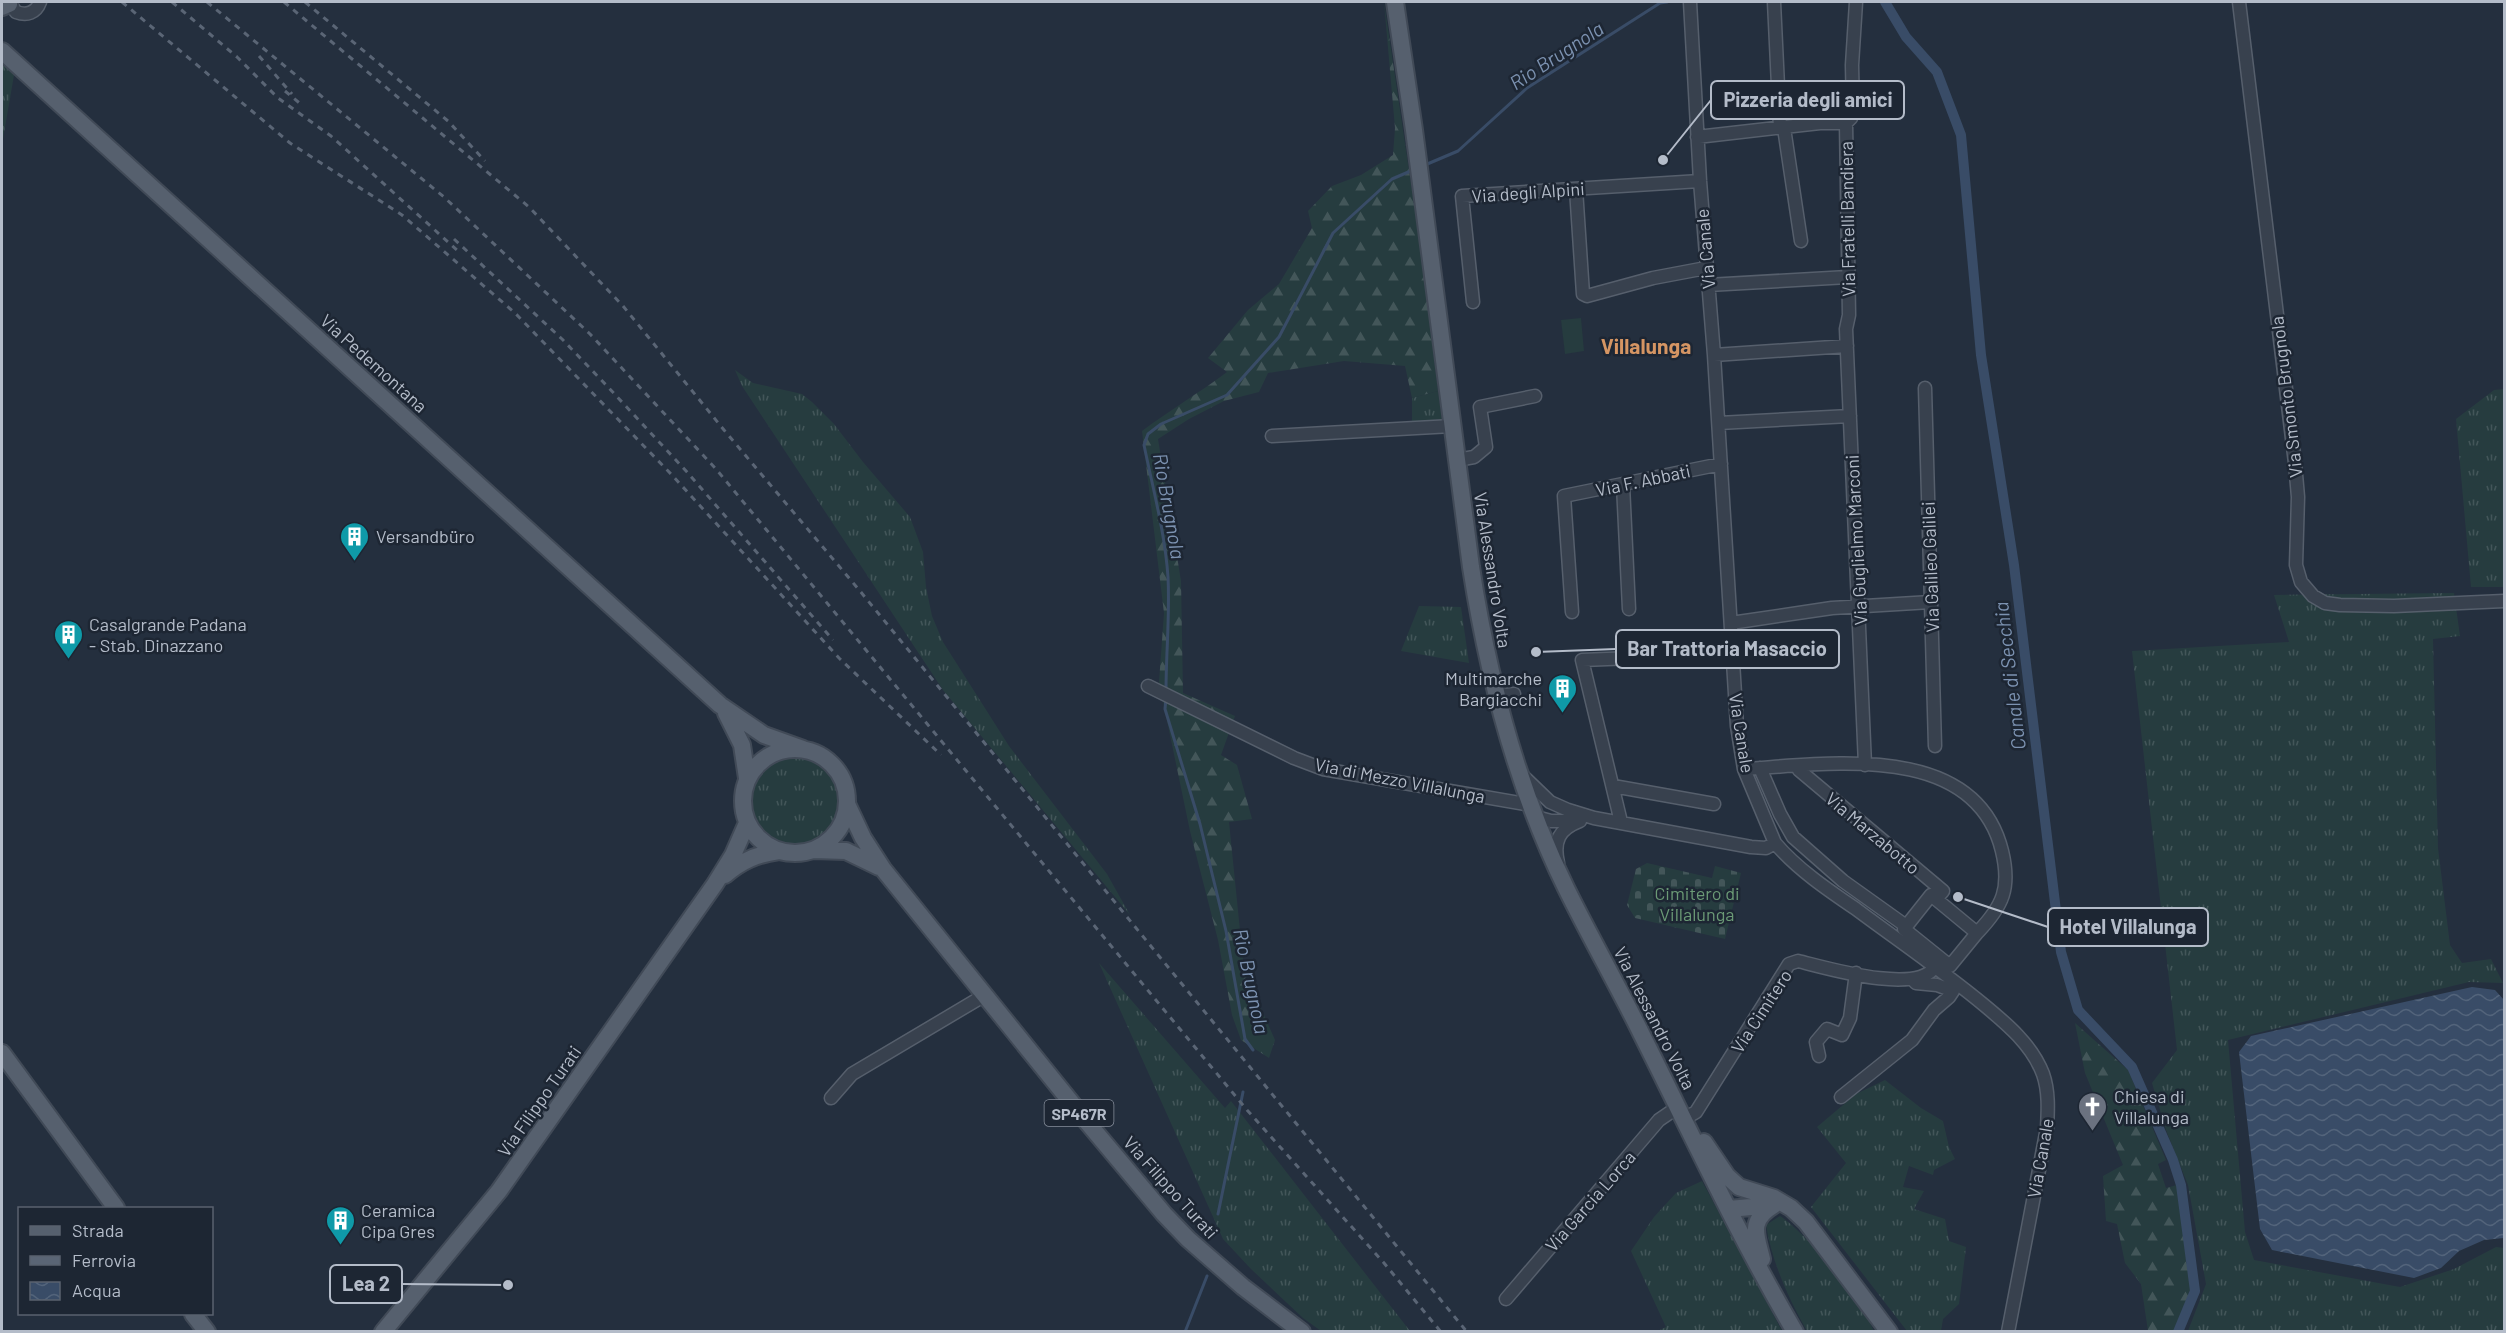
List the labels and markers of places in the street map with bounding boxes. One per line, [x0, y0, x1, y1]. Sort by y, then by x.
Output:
callout: Pizzeria degli amici [1711, 81, 1904, 119]
building icon: Versandbüro [339, 520, 371, 562]
place label: Versandbüro [376, 525, 475, 547]
place label: Casalgrande Padana - Stab. Dinazzano [89, 613, 247, 656]
building icon: Casalgrande Padana - Stab. Dinazzano [52, 618, 84, 660]
callout: Bar Trattoria Masaccio [1616, 630, 1839, 668]
place label: Multimarche Bargiacchi [1445, 667, 1542, 710]
building icon: Multimarche Bargiacchi [1547, 672, 1579, 714]
callout: Hotel Villalunga [2048, 908, 2208, 946]
place label: Chiesa di Villalunga [2114, 1085, 2189, 1128]
church icon: Chiesa di Villalunga [2077, 1090, 2109, 1132]
place label: Ceramica Cipa Gres [361, 1199, 435, 1242]
building icon: Ceramica Cipa Gres [324, 1204, 356, 1246]
callout: Lea 2 [330, 1265, 402, 1303]

